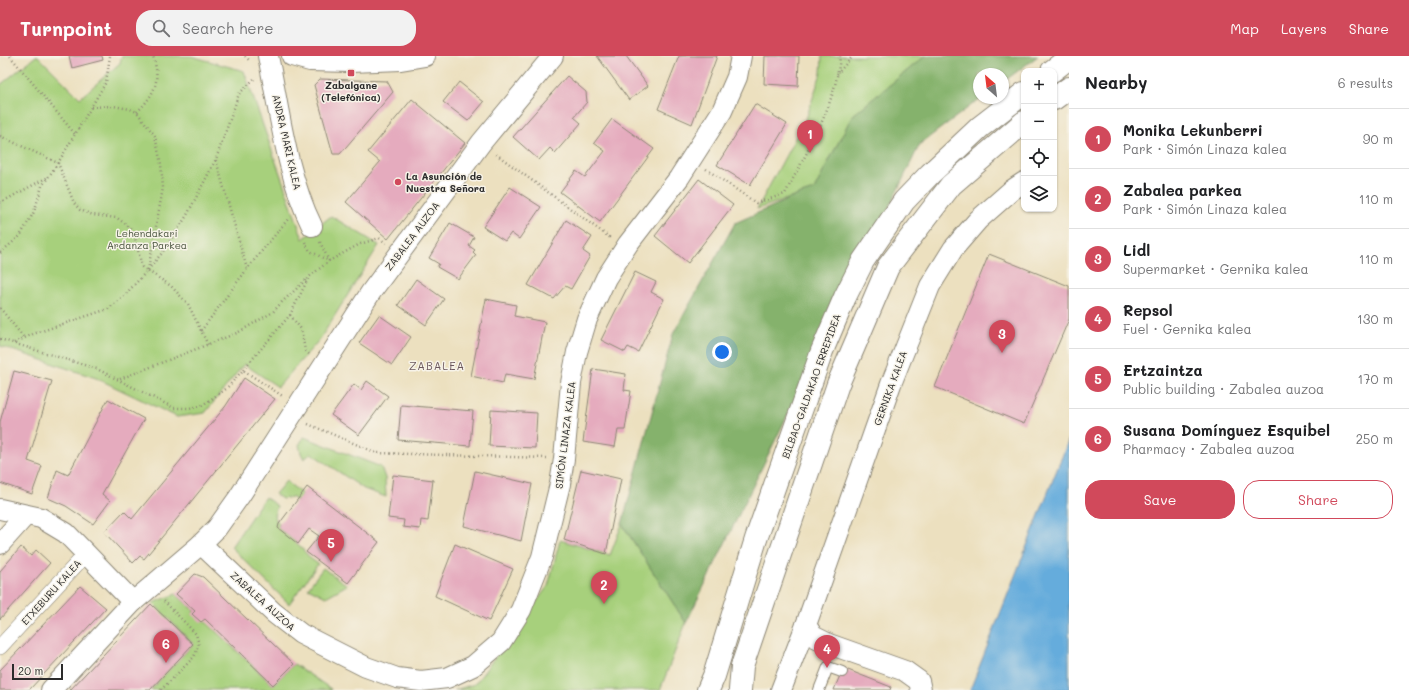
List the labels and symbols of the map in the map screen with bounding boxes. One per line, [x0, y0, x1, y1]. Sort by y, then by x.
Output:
marker: Zabalgane (Telefónica) [346, 68, 356, 78]
north arrow [973, 68, 1009, 104]
place label: Zabalgane (Telefónica) [321, 78, 381, 104]
street label: ANDRA MARI KALEA [269, 93, 305, 191]
pin: 1 [797, 120, 823, 153]
place label: La Asunción de Nuestra Señora [406, 169, 485, 195]
marker: La Asunción de Nuestra Señora [393, 177, 403, 187]
street label: ZABALEA AUZOA [381, 199, 443, 273]
park label: Lehendakari Ardanza Parkea [107, 226, 187, 252]
street label: BILBAO-GALDAKAO ERREPIDEA [778, 312, 844, 460]
pin: 3 [989, 320, 1015, 353]
your location [712, 342, 732, 362]
street label: GERNIKA KALEA [870, 349, 910, 427]
district label: ZABALEA [409, 358, 465, 373]
street label: SIMÓN LINAZA KALEA [551, 380, 579, 490]
pin: 5 [318, 529, 344, 562]
street label: ETXEBURU KALEA [18, 556, 84, 628]
street label: ZABALEA AUZOA [227, 568, 299, 634]
pin: 2 [591, 571, 617, 604]
pin: 6 [153, 630, 179, 663]
pin: 4 [814, 635, 840, 668]
scale bar [12, 662, 63, 681]

